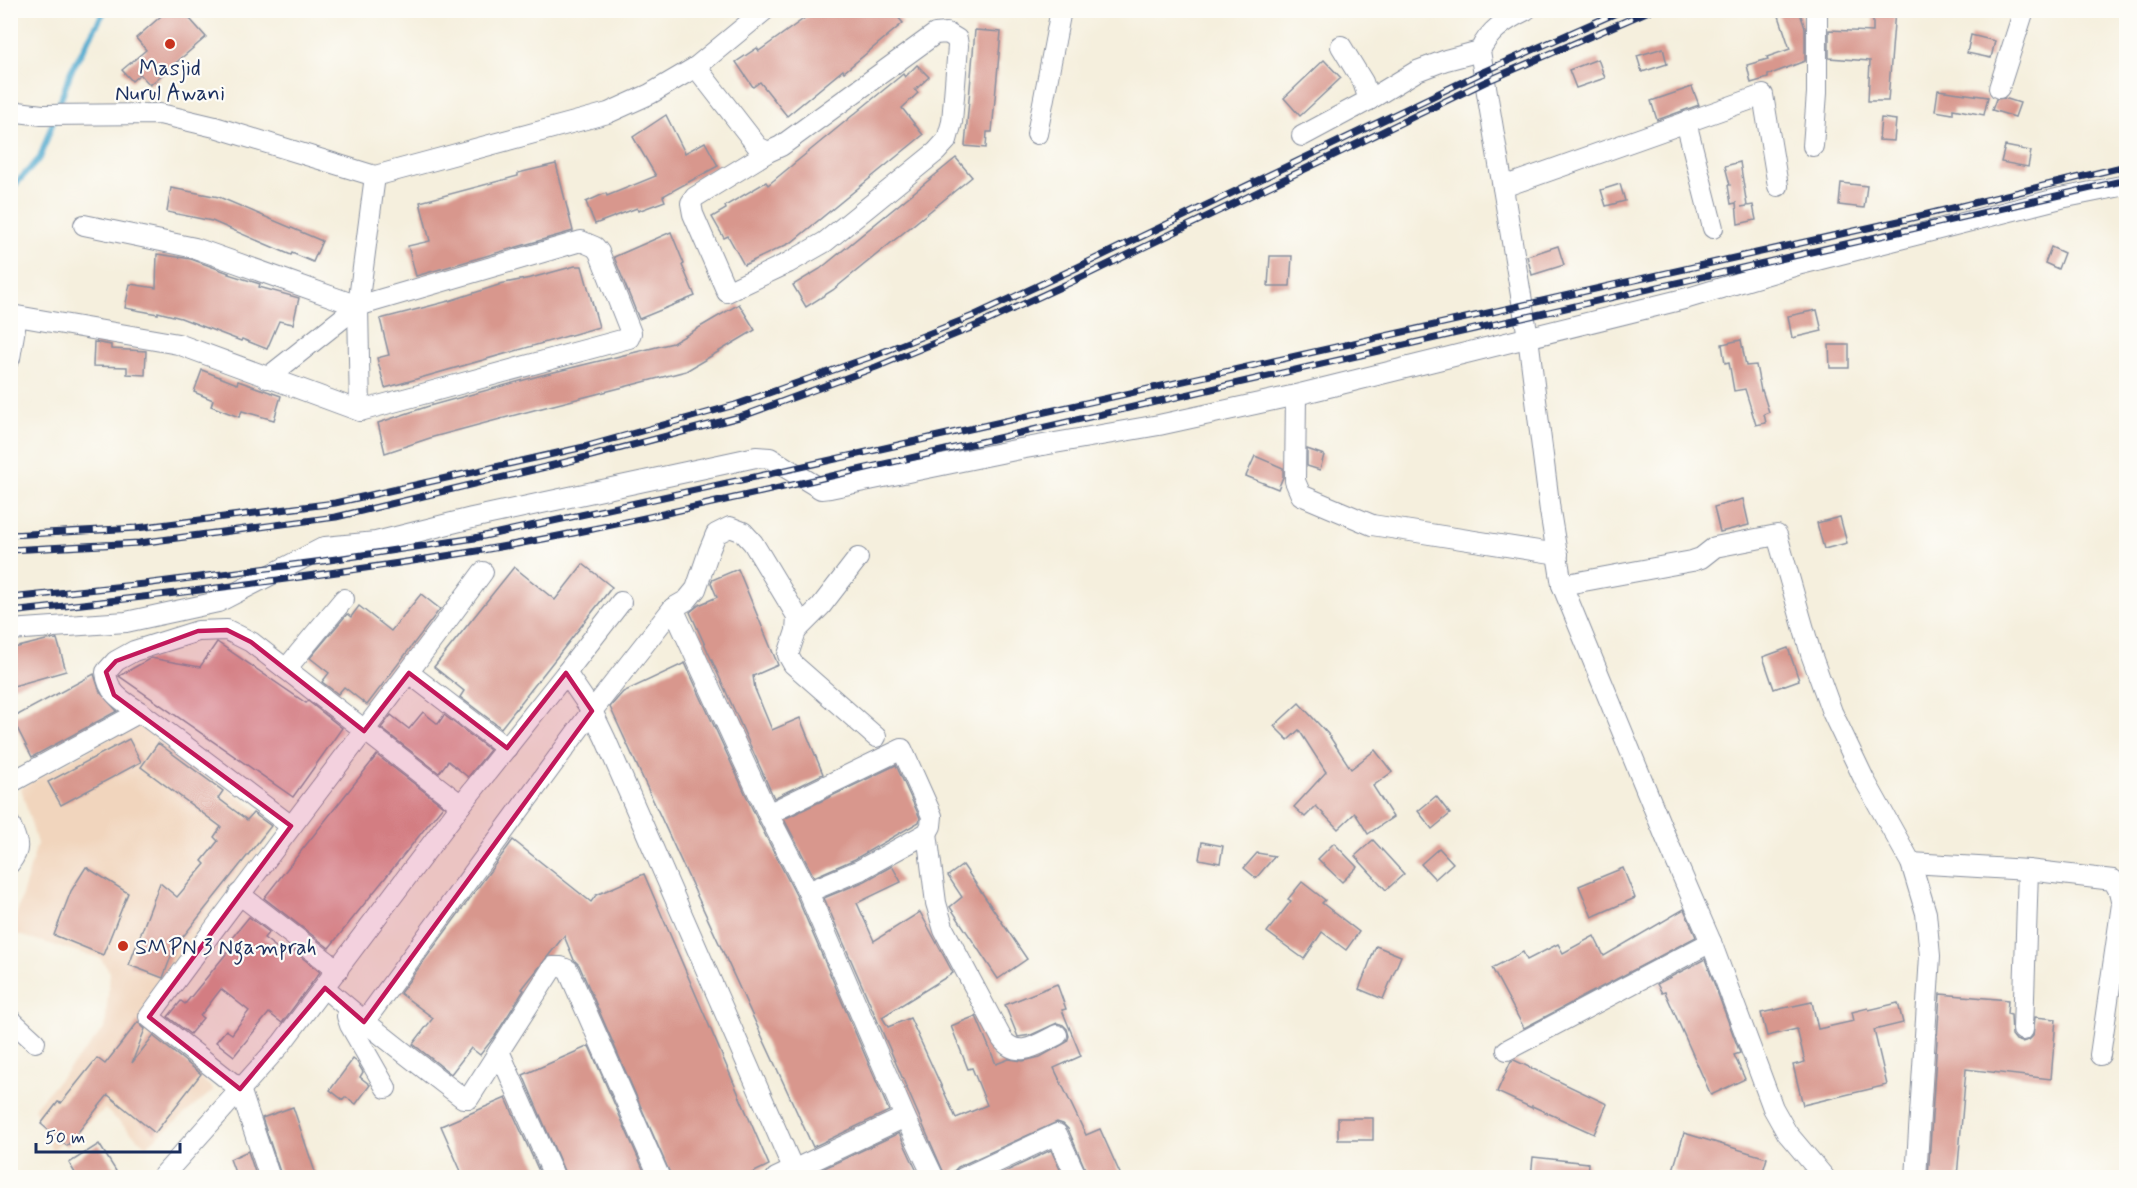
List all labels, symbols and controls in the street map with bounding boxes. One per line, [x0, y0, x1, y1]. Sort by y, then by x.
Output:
marker: Masjid Nurul Awani [163, 37, 177, 51]
place label: Masjid Nurul Awani [115, 55, 225, 108]
place label: SMPN 3 Ngamprah [135, 934, 317, 965]
marker: SMPN 3 Ngamprah [116, 939, 130, 953]
scale bar [36, 1116, 180, 1154]
text: 50 m [45, 1126, 85, 1150]

